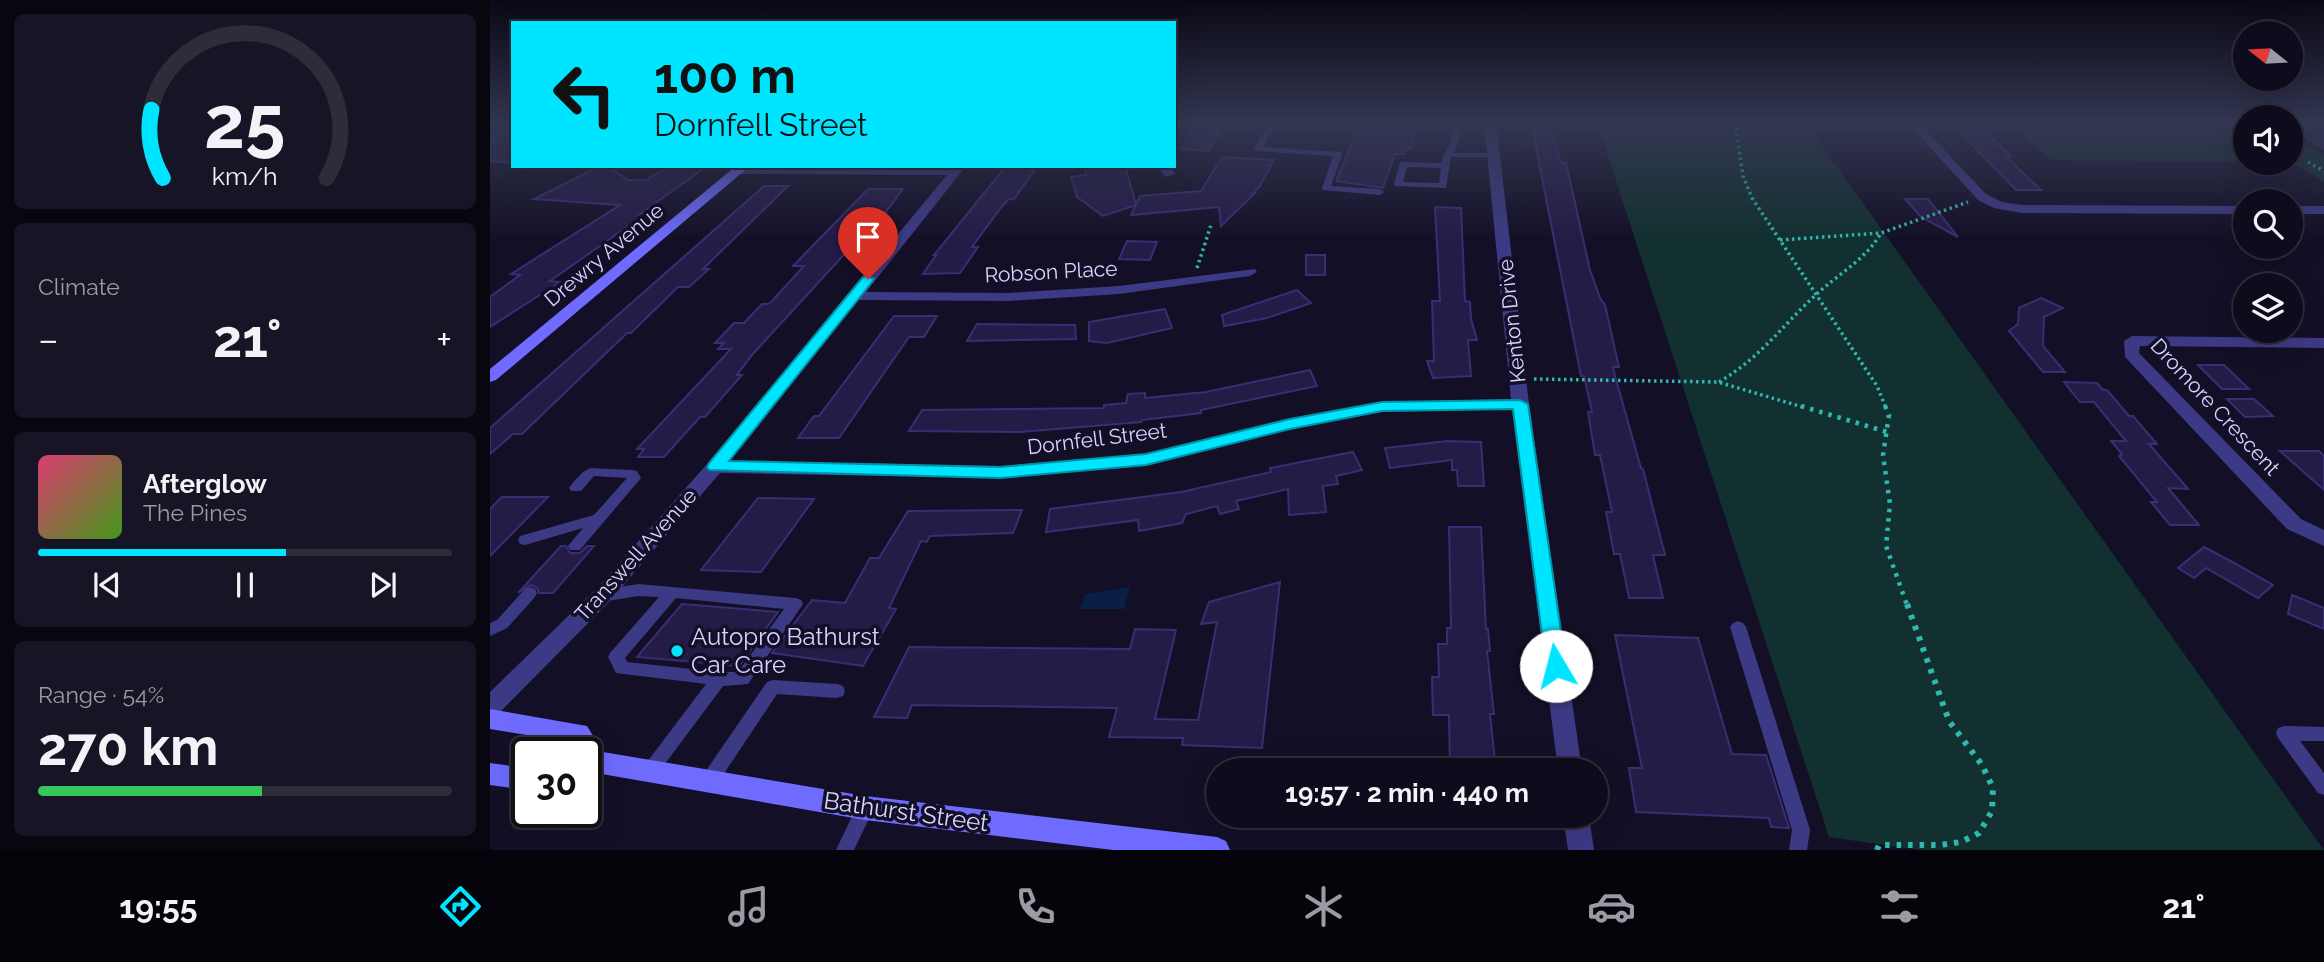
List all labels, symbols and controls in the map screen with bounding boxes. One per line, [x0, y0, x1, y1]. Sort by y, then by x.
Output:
north arrow [2233, 21, 2303, 91]
map controls [2233, 21, 2303, 343]
text: 100 m [654, 47, 796, 104]
icon: left [539, 49, 630, 140]
text: 25 [204, 80, 286, 165]
button: sound [2233, 105, 2303, 175]
text: Dornfell Street [654, 106, 868, 143]
text: km/h [212, 160, 278, 190]
button: search [2233, 189, 2303, 259]
street label: Drewry Avenue [539, 198, 668, 312]
pin [838, 207, 898, 279]
icon: arrive [849, 218, 887, 256]
street label: Robson Place [984, 256, 1118, 287]
street label: Kenton Drive [1493, 258, 1530, 384]
text: Climate [38, 273, 120, 300]
button: layers [2233, 273, 2303, 343]
text: 21° [213, 308, 282, 369]
text: − [38, 317, 58, 362]
text: + [436, 317, 452, 362]
street label: Dromore Crescent [2146, 333, 2285, 480]
street label: Dornfell Street [1026, 418, 1168, 459]
text: Afterglow [143, 469, 267, 499]
street label: Transwell Avenue [569, 483, 702, 626]
text: The Pines [143, 499, 247, 526]
icon: previous [88, 566, 126, 604]
icon: pause [226, 566, 264, 604]
icon: next [364, 566, 402, 604]
place label: Autopro Bathurst Car Care [691, 622, 880, 679]
position arrow [1519, 629, 1593, 703]
marker: Autopro Bathurst Car Care [669, 643, 685, 659]
text: Range · 54% [38, 681, 164, 708]
text: 270 km [38, 716, 218, 777]
speed limit sign: 30 [511, 737, 602, 828]
text: 19:57 · 2 min · 440 m [1285, 778, 1529, 808]
street label: Bathurst Street [822, 786, 990, 837]
icon: directions [436, 882, 485, 931]
icon: music [724, 882, 773, 931]
icon: phone [1011, 882, 1060, 931]
icon: climate [1299, 882, 1348, 931]
icon: car [1587, 882, 1636, 931]
icon: filters [1875, 882, 1924, 931]
text: 19:55 [119, 888, 197, 925]
text: 21° [2162, 888, 2205, 925]

